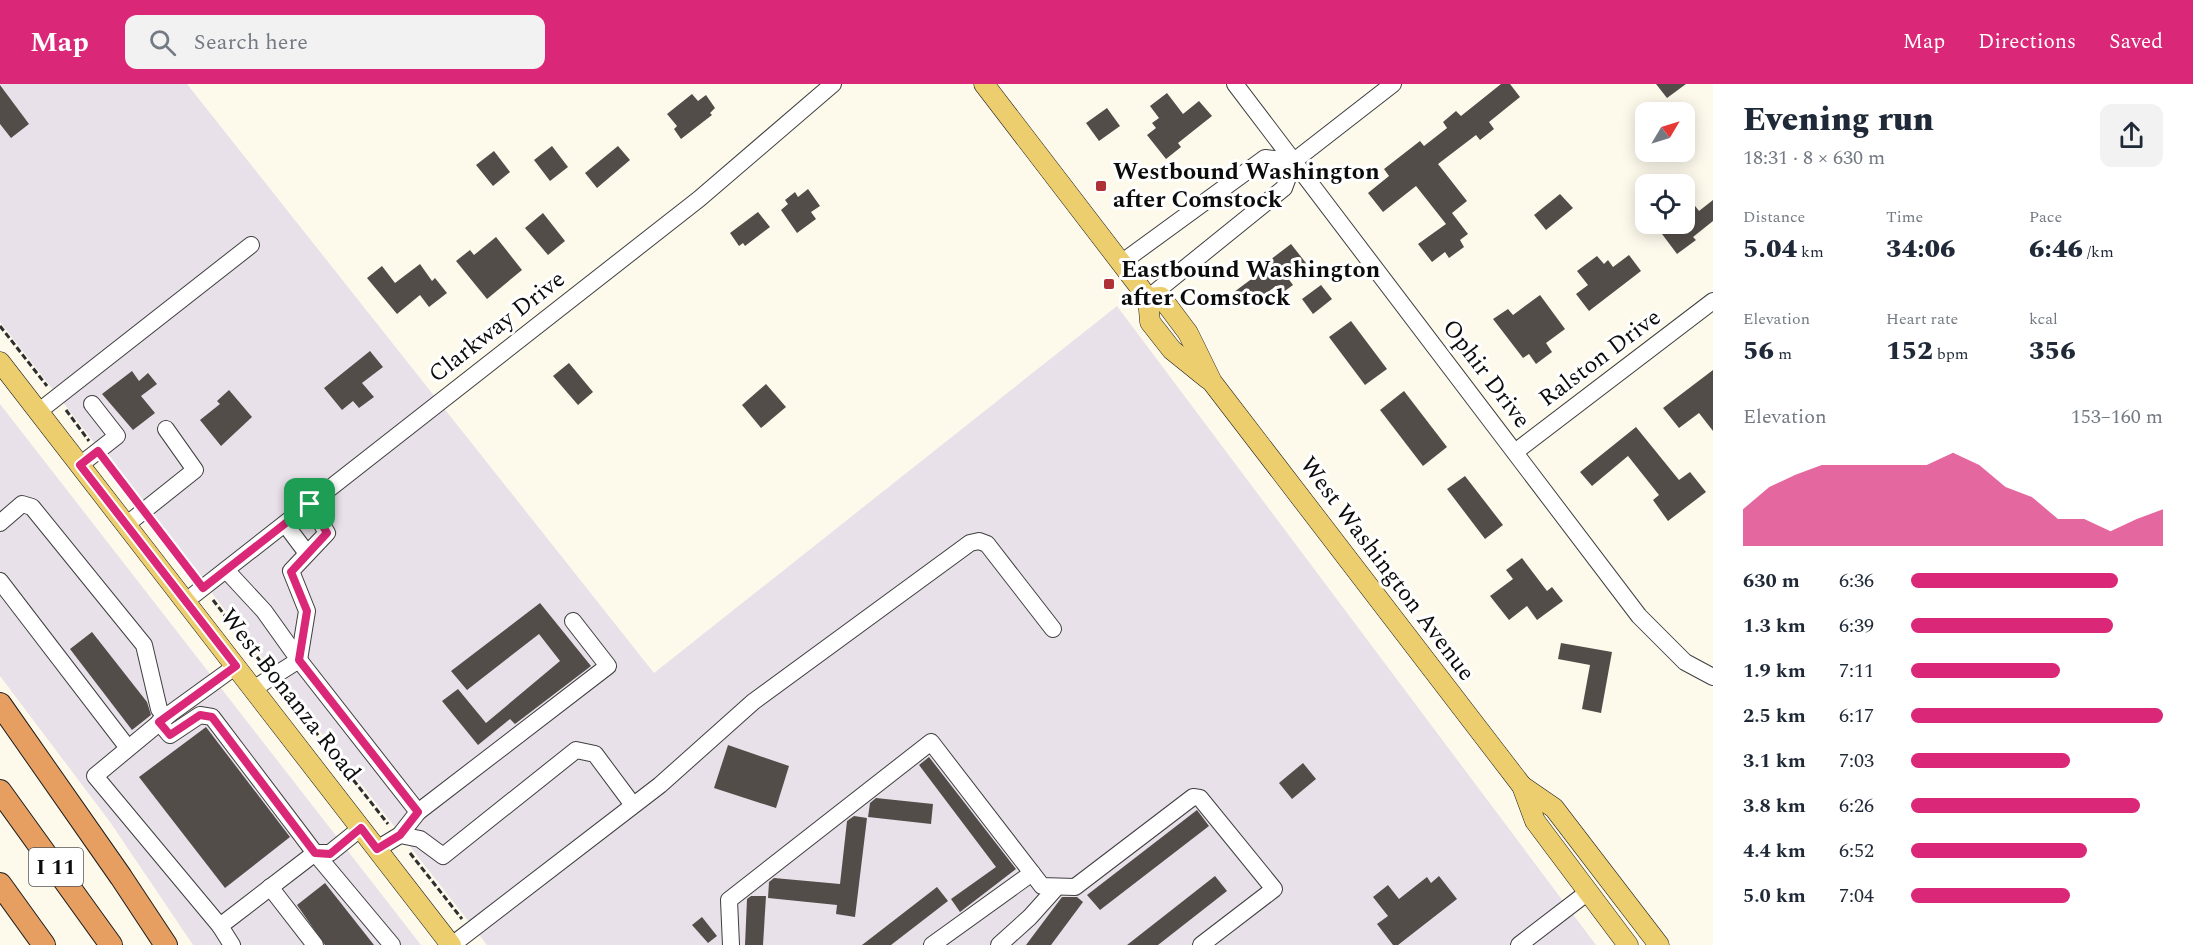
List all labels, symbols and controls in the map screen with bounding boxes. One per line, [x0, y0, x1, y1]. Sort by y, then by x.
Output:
search box [125, 15, 545, 69]
text: Map [30, 21, 89, 64]
icon: search [146, 26, 179, 59]
text: Search here [194, 26, 308, 59]
text: Map [1903, 26, 1945, 58]
text: Directions [1978, 26, 2076, 58]
text: Saved [2109, 26, 2163, 58]
text: Evening run [1743, 95, 1934, 145]
north arrow [1635, 102, 1695, 162]
map controls [1635, 102, 1695, 234]
button: share [2100, 104, 2163, 167]
text: 18:31 · 8 × 630 m [1743, 143, 1885, 173]
place label: Westbound Washington after Comstock [1113, 154, 1380, 218]
button: locate [1635, 174, 1695, 234]
marker: Westbound Washington after Comstock [1094, 179, 1108, 193]
text: Distance [1743, 205, 1805, 229]
text: Time [1886, 205, 1923, 229]
text: Pace [2029, 205, 2062, 229]
text: 5.04 [1743, 229, 1797, 269]
text: 34:06 [1886, 229, 1956, 269]
text: 6:46 [2029, 229, 2083, 269]
text: km [1797, 240, 1824, 264]
text: /km [2083, 240, 2114, 264]
place label: Eastbound Washington after Comstock [1121, 252, 1381, 316]
street label: Clarkway Drive [421, 262, 573, 392]
marker: Eastbound Washington after Comstock [1102, 277, 1116, 291]
street label: Ralston Drive [1531, 300, 1669, 416]
text: Elevation [1743, 307, 1810, 331]
text: Heart rate [1886, 307, 1958, 331]
text: kcal [2029, 307, 2058, 331]
street label: Ophir Drive [1433, 312, 1539, 436]
text: 56 [1743, 331, 1774, 371]
text: 152 [1886, 331, 1933, 371]
text: 356 [2029, 331, 2076, 371]
text: m [1774, 342, 1792, 366]
text: bpm [1933, 342, 1969, 366]
text: Elevation [1743, 402, 1827, 432]
text: 153–160 m [2071, 402, 2163, 432]
street label: West Washington Avenue [1290, 449, 1484, 689]
pin [284, 478, 335, 529]
icon: arrive [293, 487, 326, 520]
text: 630 m [1743, 566, 1800, 596]
text: 6:36 [1839, 566, 1874, 596]
street label: West Bonanza Road [211, 601, 369, 789]
text: 1.3 km [1743, 611, 1806, 641]
text: 6:39 [1839, 611, 1874, 641]
text: 1.9 km [1743, 656, 1806, 686]
text: 7:11 [1839, 656, 1874, 686]
text: 2.5 km [1743, 701, 1806, 731]
text: 6:17 [1839, 701, 1874, 731]
text: 3.1 km [1743, 746, 1806, 776]
text: 7:03 [1839, 746, 1874, 776]
text: 3.8 km [1743, 791, 1806, 821]
text: 6:26 [1839, 791, 1874, 821]
text: 4.4 km [1743, 836, 1806, 866]
text: 6:52 [1839, 836, 1874, 866]
road number: I 11 [29, 848, 83, 886]
text: 5.0 km [1743, 881, 1806, 911]
text: 7:04 [1839, 881, 1874, 911]

